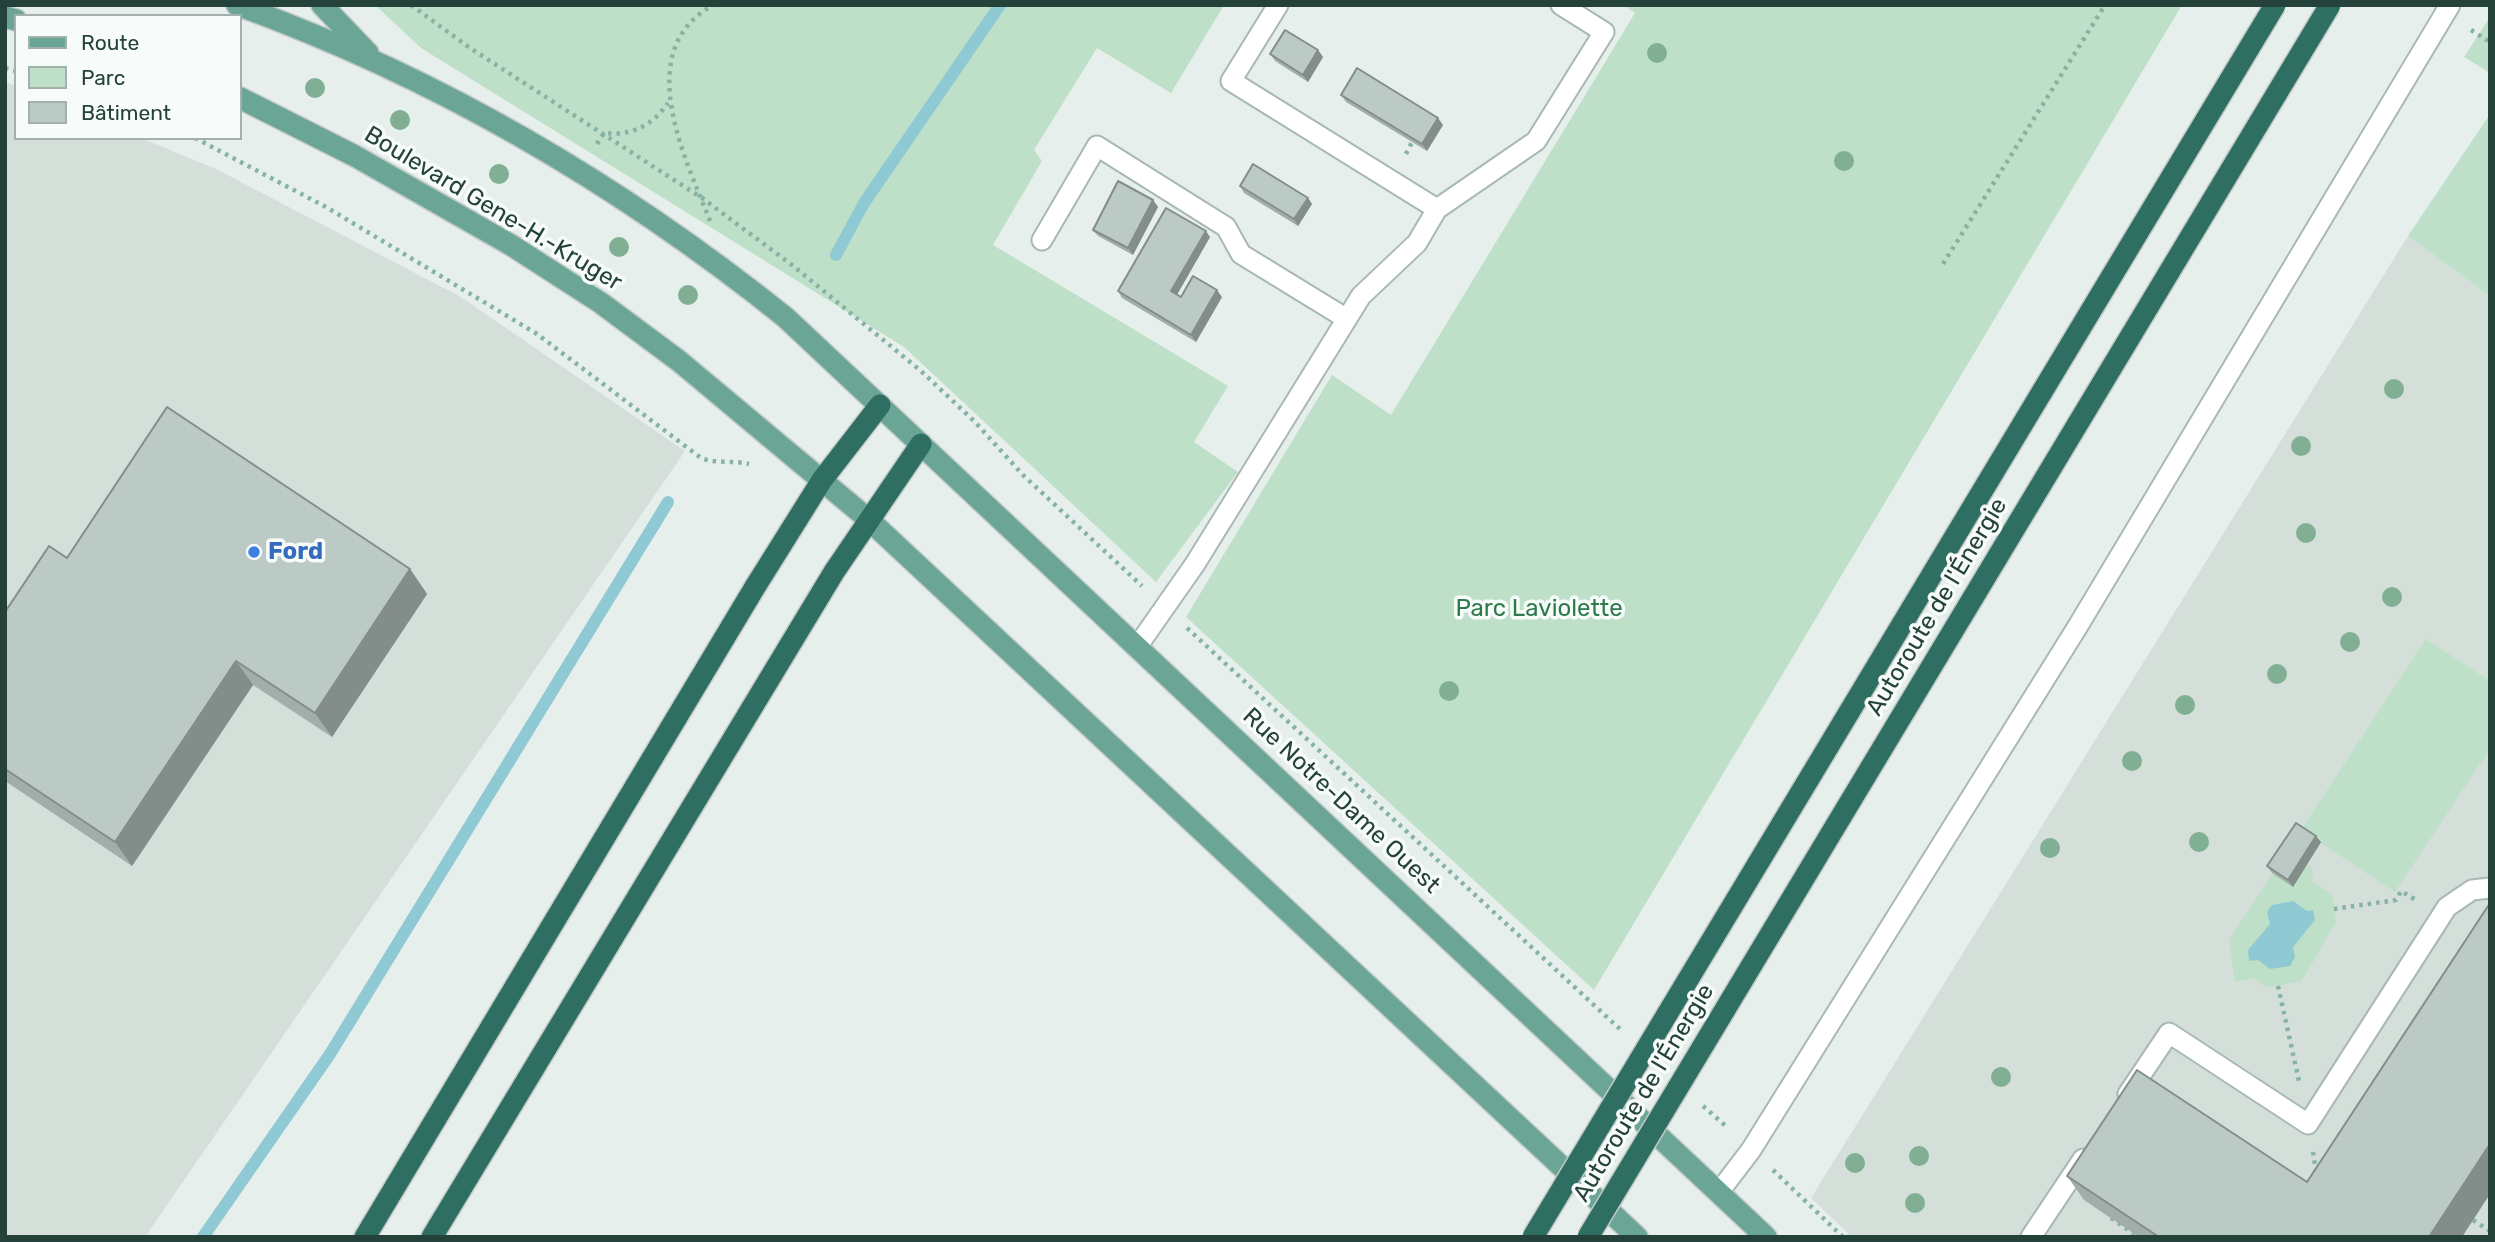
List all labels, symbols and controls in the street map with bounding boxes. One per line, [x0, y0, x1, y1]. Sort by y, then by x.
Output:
legend [14, 14, 242, 140]
text: Route [81, 30, 139, 55]
text: Parc [81, 65, 125, 90]
text: Bâtiment [81, 100, 171, 125]
street label: Boulevard Gene-H.-Kruger [359, 121, 627, 297]
street label: Autoroute de l'Énergie [1861, 493, 2013, 721]
place label: Ford [268, 538, 323, 566]
marker: Ford [246, 544, 262, 560]
park label: Parc Laviolette [1455, 595, 1623, 623]
street label: Rue Notre-Dame Ouest [1236, 702, 1446, 900]
street label: Autoroute de l'Énergie [1568, 979, 1720, 1207]

